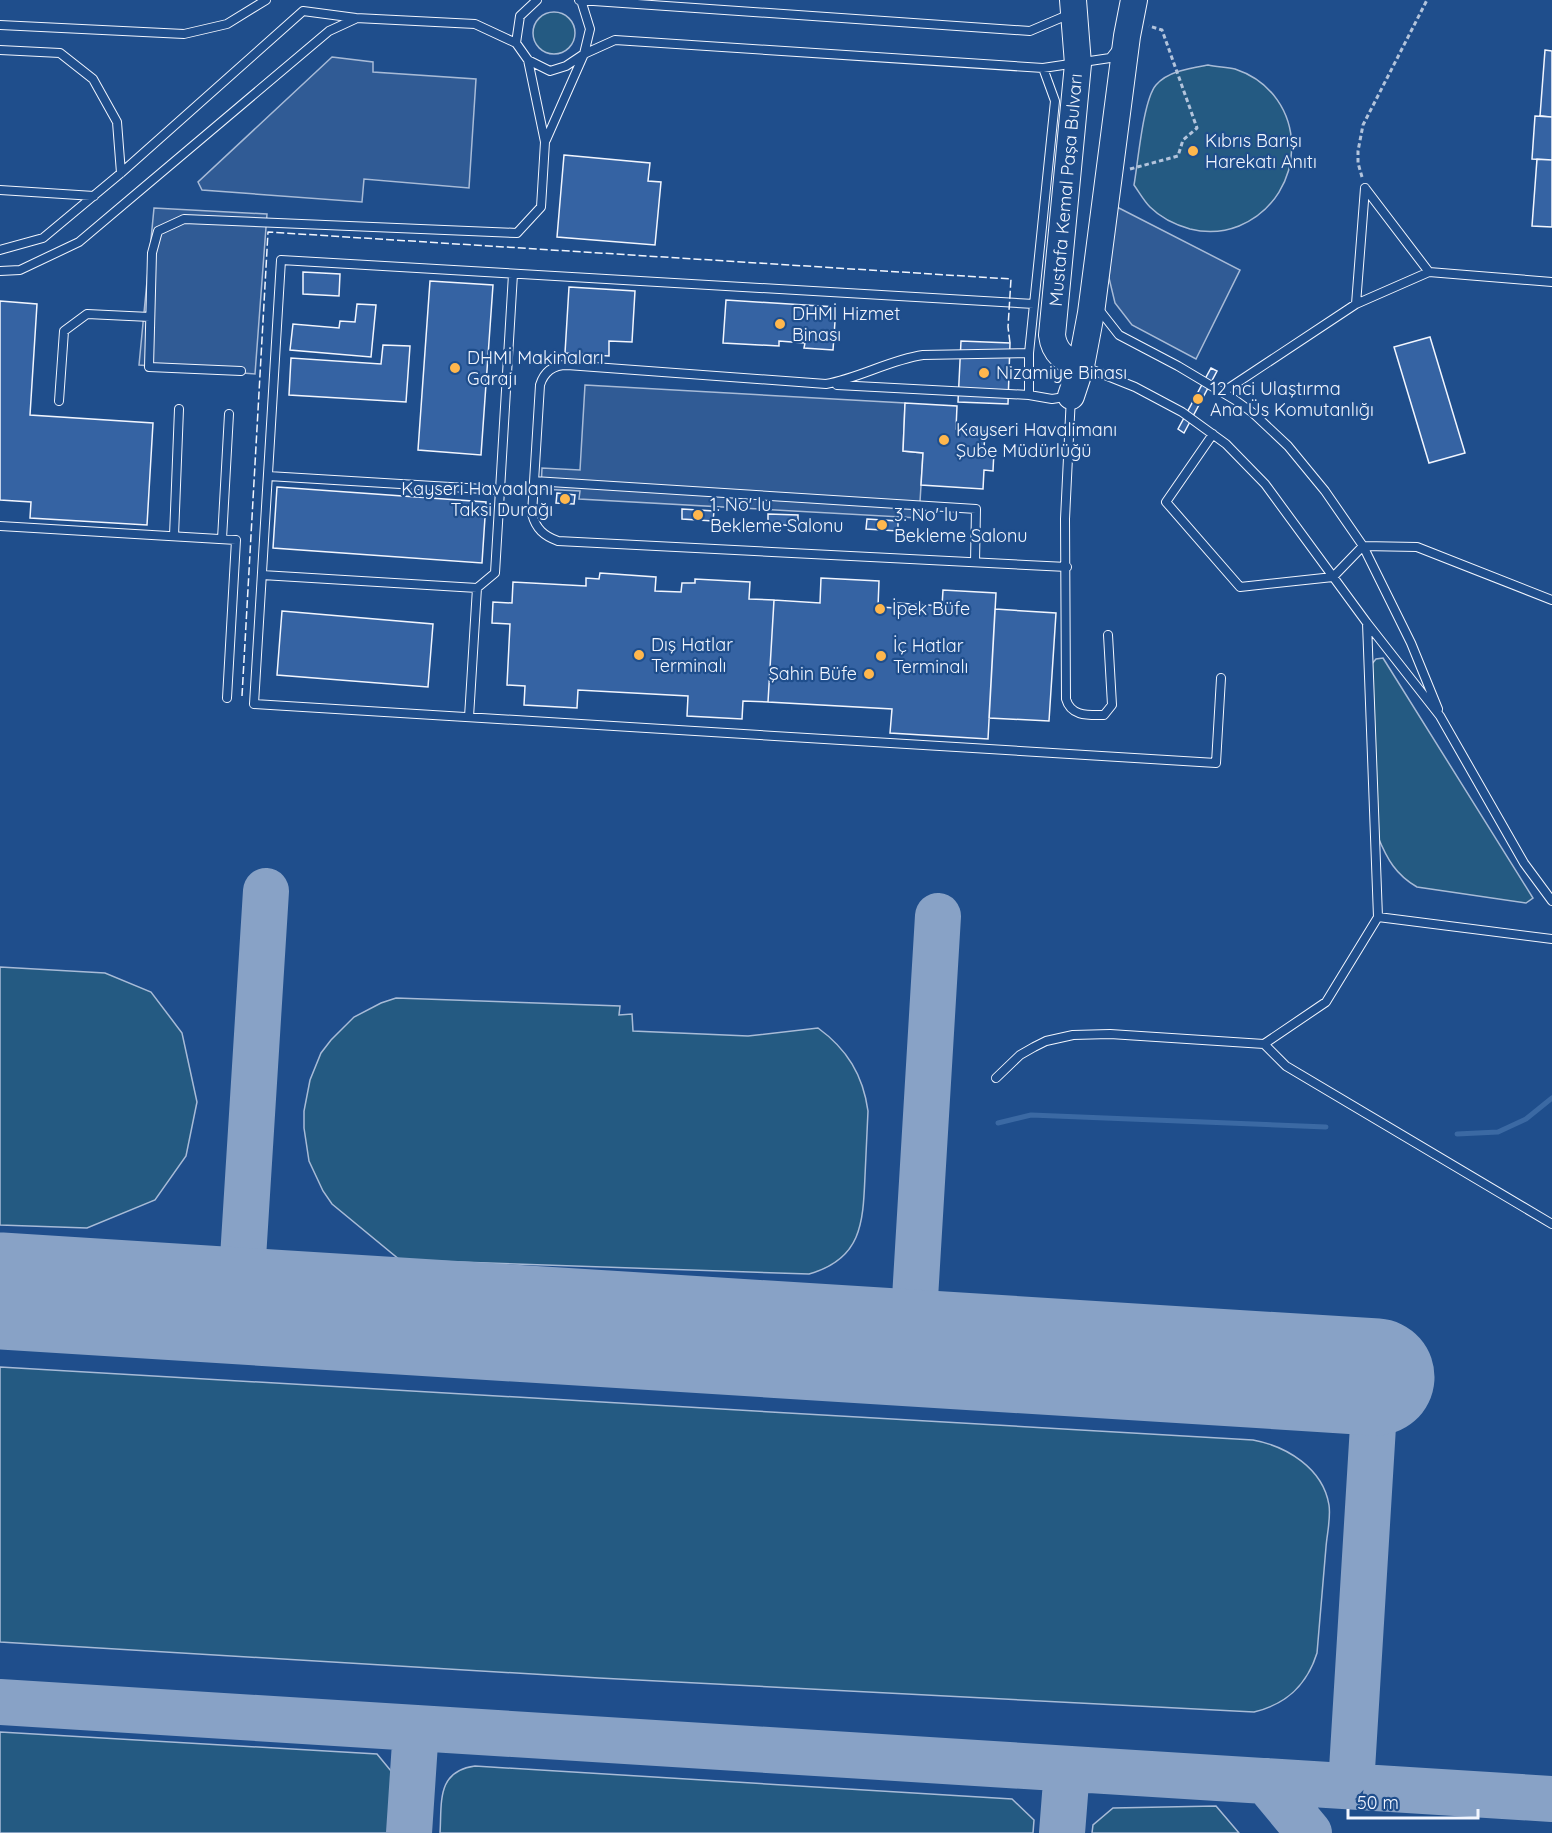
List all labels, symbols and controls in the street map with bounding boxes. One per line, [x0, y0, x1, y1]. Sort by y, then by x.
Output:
street label: Mustafa Kemal Paşa Bulvarı [1044, 72, 1087, 307]
place label: Kıbrıs Barışı Harekatı Anıtı [1205, 129, 1317, 173]
marker: Kıbrıs Barışı Harekatı Anıtı [1186, 144, 1200, 158]
place label: DHMİ Hizmet Binası [792, 302, 900, 346]
marker: DHMİ Hizmet Binası [773, 317, 787, 331]
place label: DHMİ Makinaları Garajı [467, 346, 604, 390]
marker: DHMİ Makinaları Garajı [448, 361, 462, 375]
place label: Nizamiye Binası [996, 361, 1127, 384]
marker: Nizamiye Binası [977, 366, 991, 380]
place label: 12 nci Ulaştırma Ana Üs Komutanlığı [1210, 377, 1374, 421]
marker: 12 nci Ulaştırma Ana Üs Komutanlığı [1191, 392, 1205, 406]
place label: Kayseri Havalimanı Şube Müdürlüğü [956, 418, 1117, 462]
marker: Kayseri Havalimanı Şube Müdürlüğü [937, 433, 951, 447]
place label: Kayseri Havaalanı Taksi Durağı [401, 477, 553, 521]
marker: Kayseri Havaalanı Taksi Durağı [558, 492, 572, 506]
place label: 1. No' lu Bekleme Salonu [710, 493, 844, 537]
place label: 3. No' lu Bekleme Salonu [894, 503, 1028, 547]
marker: 1. No' lu Bekleme Salonu [691, 508, 705, 522]
marker: 3. No' lu Bekleme Salonu [875, 518, 889, 532]
place label: İpek Büfe [892, 597, 970, 620]
marker: İpek Büfe [873, 602, 887, 616]
place label: Dış Hatlar Terminalı [651, 633, 733, 677]
place label: İç Hatlar Terminalı [893, 634, 968, 678]
marker: Dış Hatlar Terminalı [632, 648, 646, 662]
marker: İç Hatlar Terminalı [874, 649, 888, 663]
place label: Şahin Büfe [769, 662, 857, 685]
marker: Şahin Büfe [862, 667, 876, 681]
scale bar [1348, 1782, 1478, 1820]
text: 50 m [1357, 1791, 1399, 1814]

